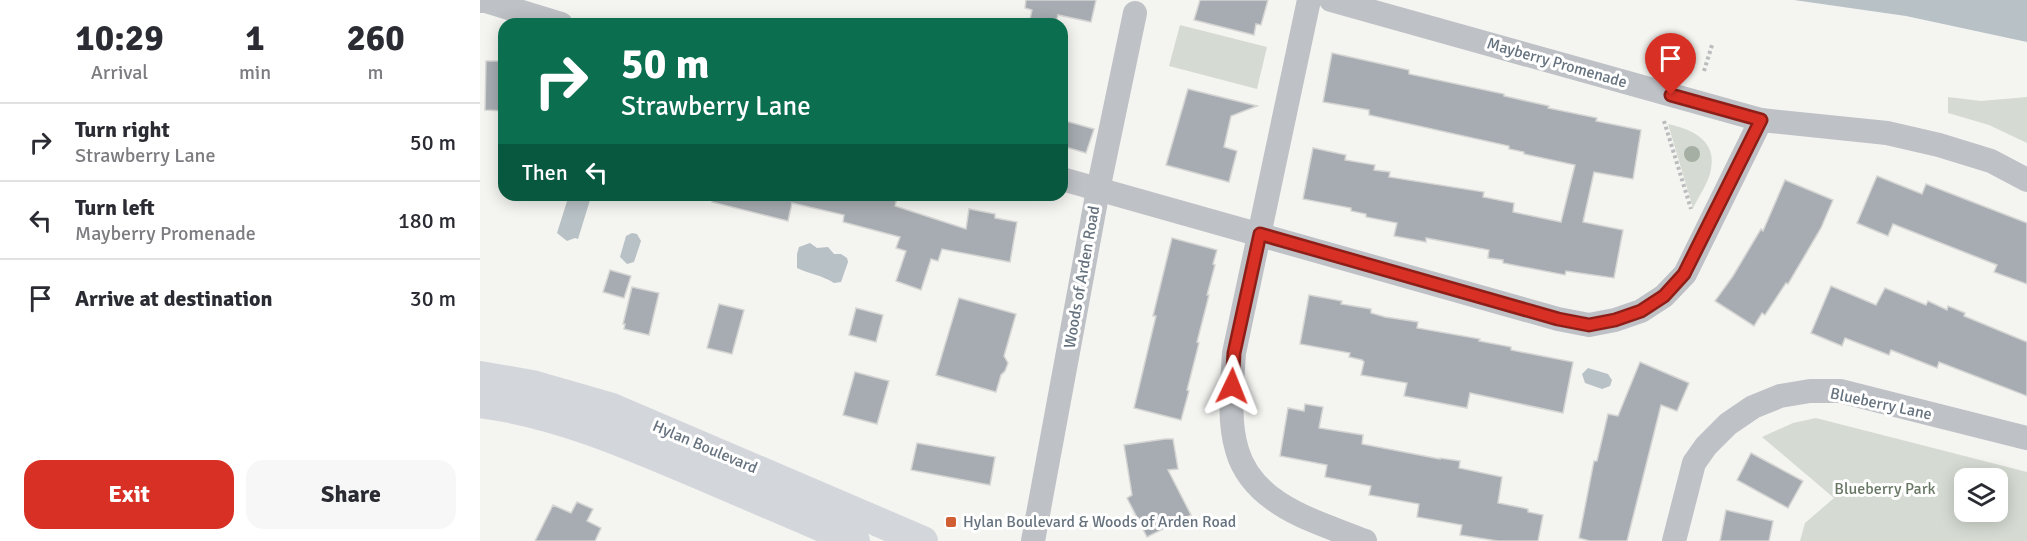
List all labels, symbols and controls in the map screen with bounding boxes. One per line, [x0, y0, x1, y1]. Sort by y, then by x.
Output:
text: 10:29 [75, 16, 164, 61]
text: 1 [245, 16, 265, 61]
text: 260 [346, 16, 405, 61]
street label: Mayberry Promenade [1485, 33, 1629, 93]
pin [1645, 33, 1696, 95]
text: 50 m [621, 39, 710, 90]
icon: right [522, 42, 600, 120]
icon: arrive [1654, 42, 1687, 75]
text: Arrival [91, 60, 148, 85]
text: min [239, 60, 271, 85]
text: m [368, 60, 384, 85]
text: Strawberry Lane [621, 90, 811, 123]
text: Turn right [75, 116, 170, 143]
icon: right [24, 126, 57, 159]
text: 50 m [410, 129, 456, 156]
text: Strawberry Lane [75, 143, 216, 168]
icon: left [580, 156, 613, 189]
text: Then [522, 159, 568, 186]
text: Turn left [75, 194, 155, 221]
icon: left [24, 204, 57, 237]
street label: Woods of Arden Road [1060, 204, 1104, 350]
text: 180 m [398, 207, 456, 234]
text: Mayberry Promenade [75, 221, 256, 246]
icon: arrive [24, 282, 57, 315]
text: Arrive at destination [75, 285, 272, 312]
text: 30 m [410, 285, 456, 312]
position arrow [1200, 354, 1264, 418]
street label: Blueberry Lane [1828, 383, 1934, 425]
street label: Hylan Boulevard [650, 416, 760, 478]
button: Exit [24, 460, 234, 529]
button: Share [246, 460, 456, 529]
map controls [1954, 468, 2008, 522]
button: layers [1954, 468, 2008, 522]
park label: Blueberry Park [1834, 479, 1936, 499]
place label: Hylan Boulevard & Woods of Arden Road [963, 512, 1236, 532]
marker: Hylan Boulevard & Woods of Arden Road [944, 515, 958, 529]

